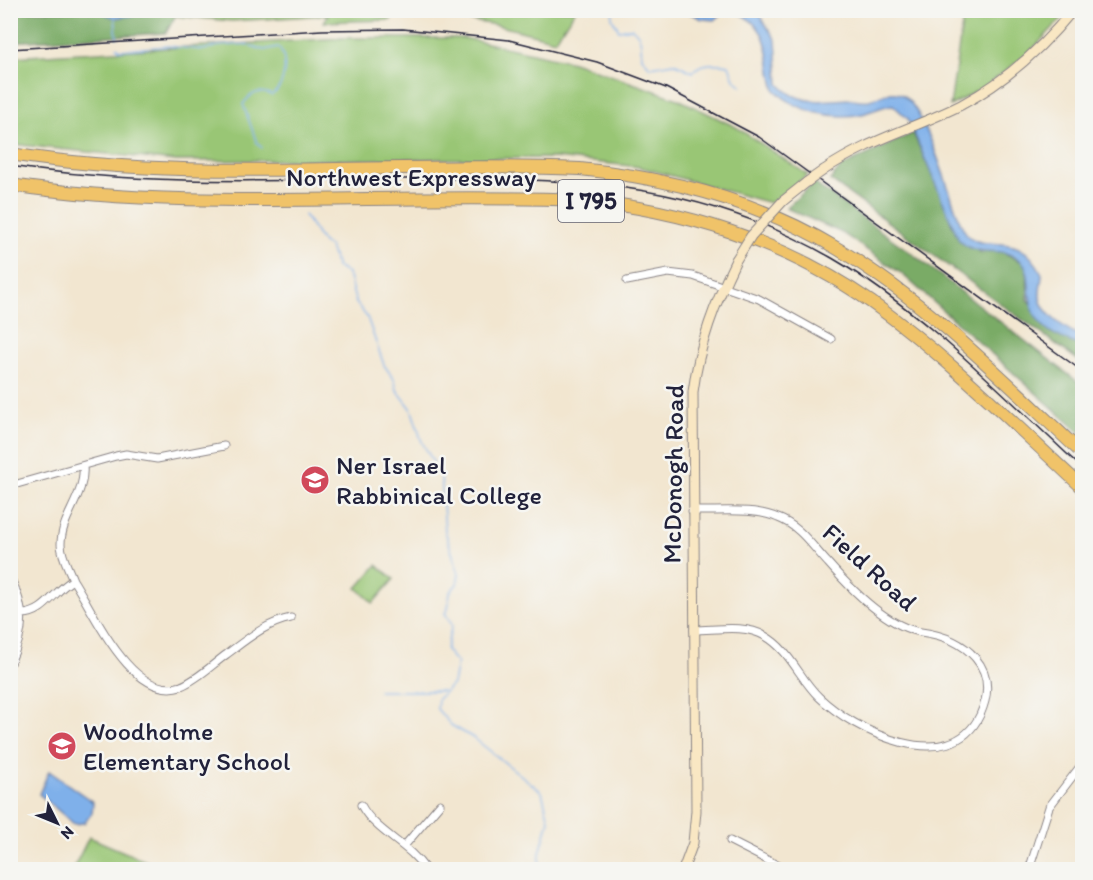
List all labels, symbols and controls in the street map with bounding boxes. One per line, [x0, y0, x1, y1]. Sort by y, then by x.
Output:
street label: Northwest Expressway [286, 161, 536, 193]
road number: I 795 [558, 180, 624, 222]
street label: McDonogh Road [655, 384, 691, 564]
place label: Ner Israel Rabbinical College [336, 449, 542, 511]
school or university icon: Ner Israel Rabbinical College [299, 464, 331, 496]
street label: Field Road [816, 516, 924, 618]
place label: Woodholme Elementary School [83, 715, 290, 777]
school or university icon: Woodholme Elementary School [46, 730, 78, 762]
north arrow [27, 793, 87, 853]
text: N [57, 822, 78, 843]

